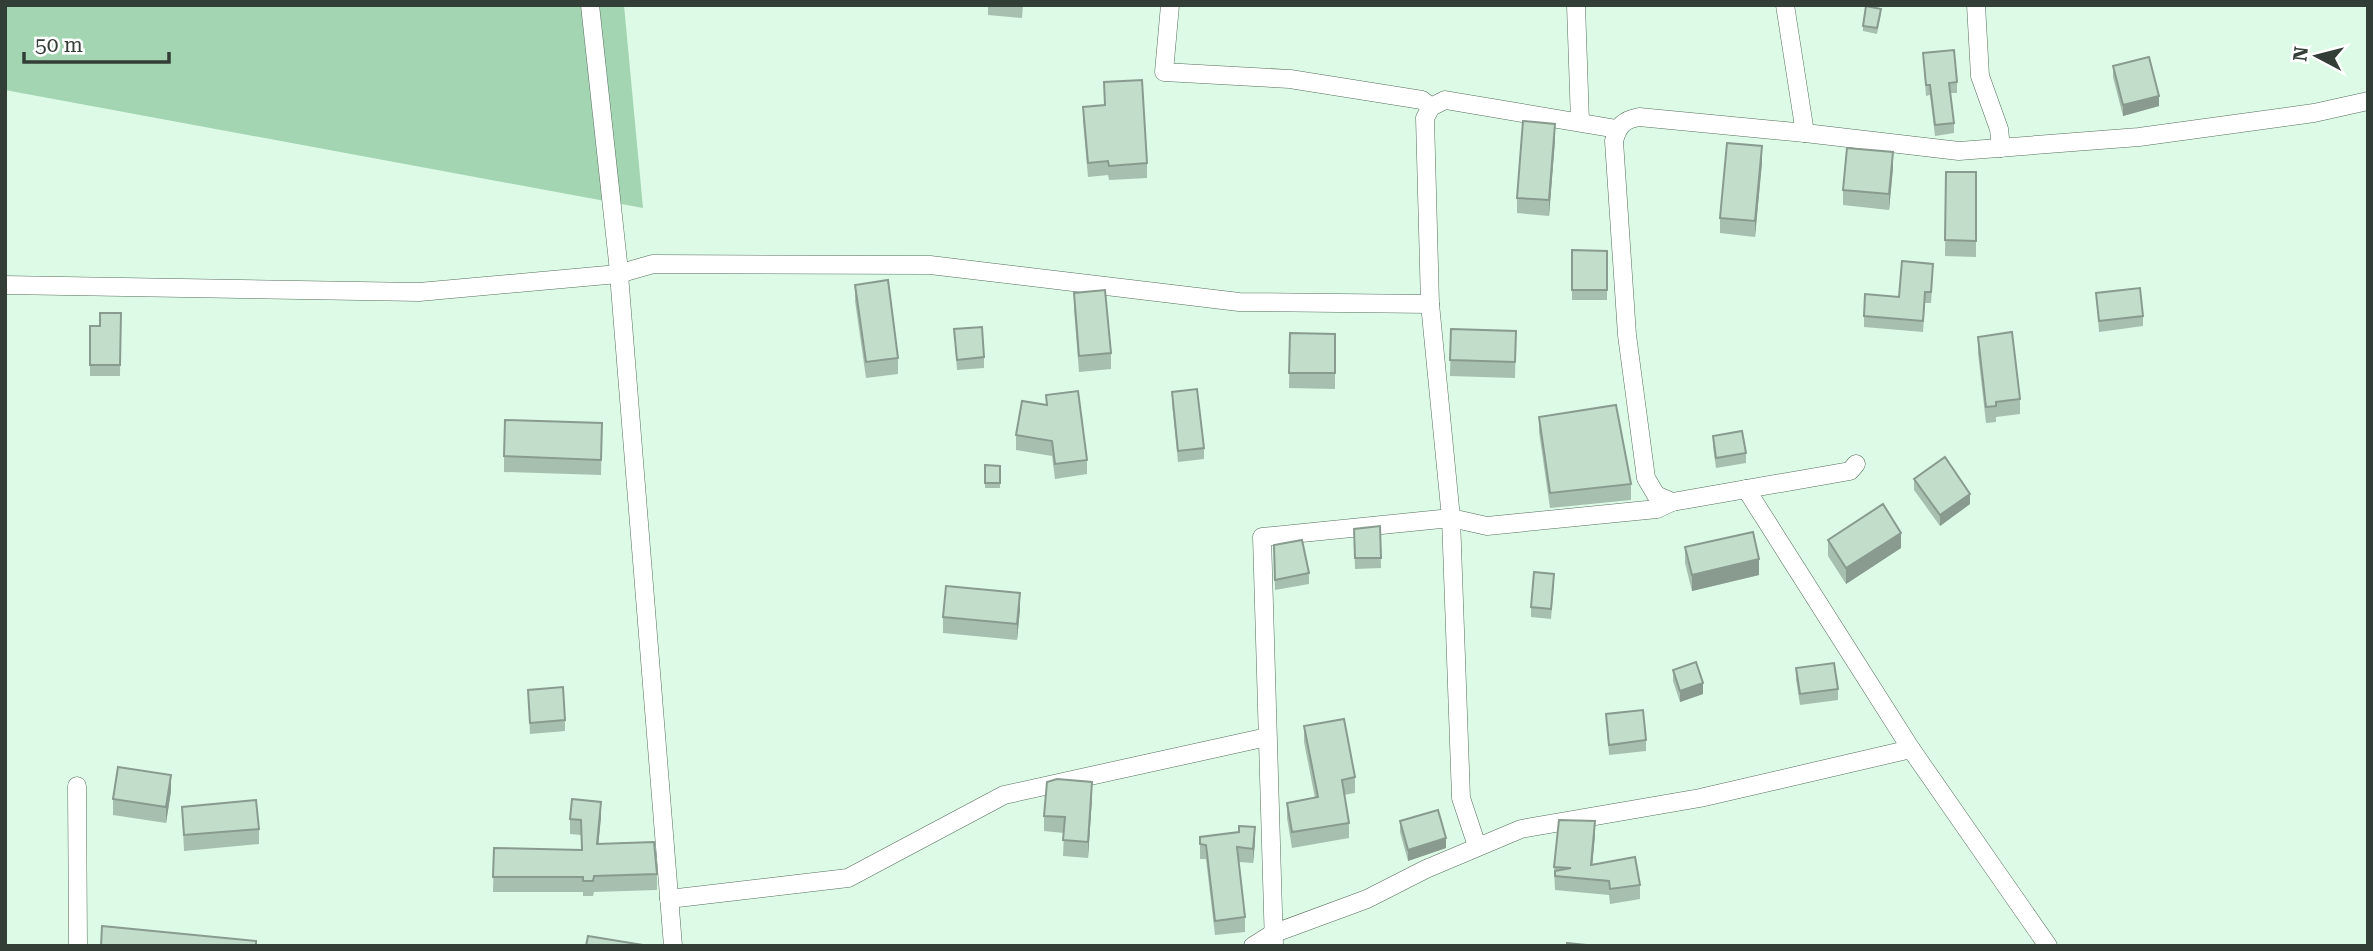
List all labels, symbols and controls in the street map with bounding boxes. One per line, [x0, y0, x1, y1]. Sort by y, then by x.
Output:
scale bar [24, 21, 170, 65]
north arrow [2282, 21, 2352, 91]
text: 50 m [35, 33, 83, 57]
text: N [2288, 45, 2313, 63]

